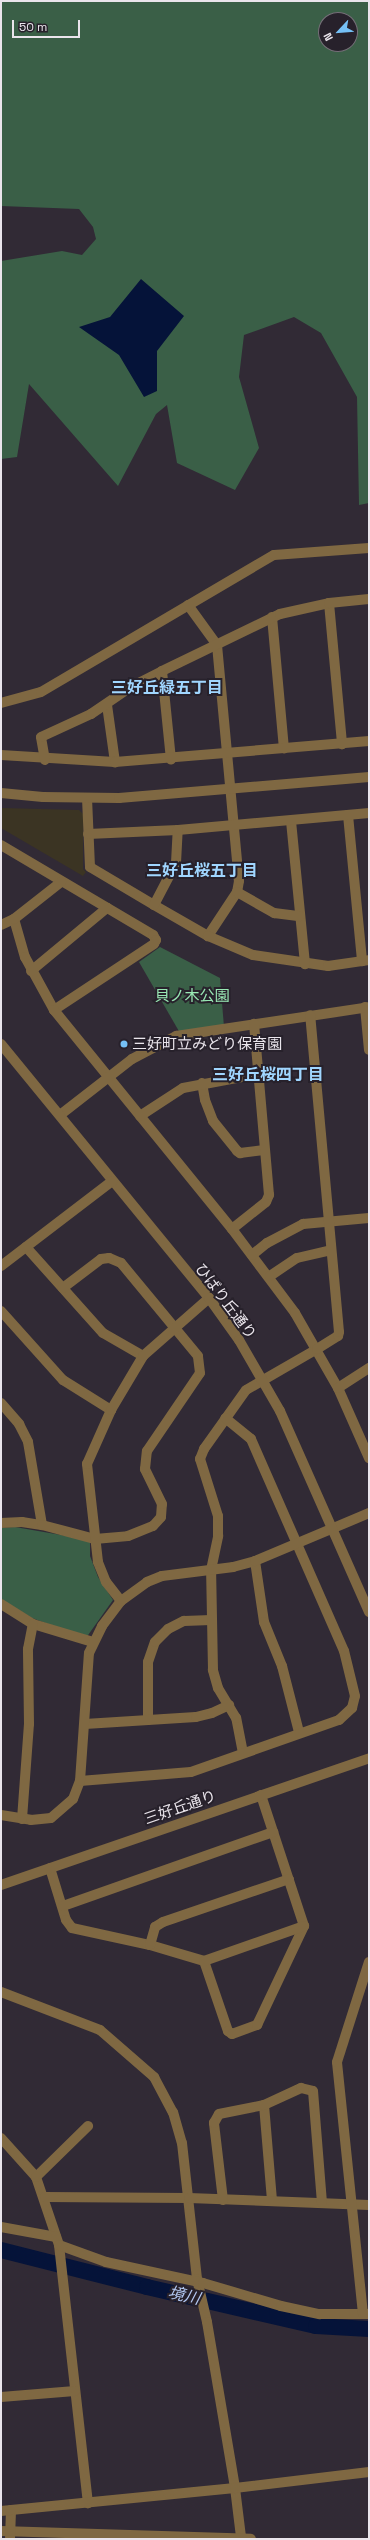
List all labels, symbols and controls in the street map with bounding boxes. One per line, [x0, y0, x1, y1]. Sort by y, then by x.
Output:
scale bar [14, 12, 82, 38]
north arrow [318, 12, 358, 52]
text: 50 m [19, 19, 47, 35]
text: N [320, 30, 336, 43]
district label: 三好丘緑五丁目 [111, 678, 223, 698]
district label: 三好丘桜五丁目 [146, 861, 258, 881]
park label: 貝ノ木公園 [155, 987, 229, 1005]
place label: 三好町立みどり保育園 [132, 1035, 282, 1053]
marker: 三好町立みどり保育園 [119, 1039, 129, 1049]
district label: 三好丘桜四丁目 [212, 1065, 324, 1085]
street label: ひばり丘通り [192, 1260, 260, 1342]
street label: 三好丘通り [142, 1786, 218, 1828]
water label: 境川 [166, 2283, 202, 2309]

